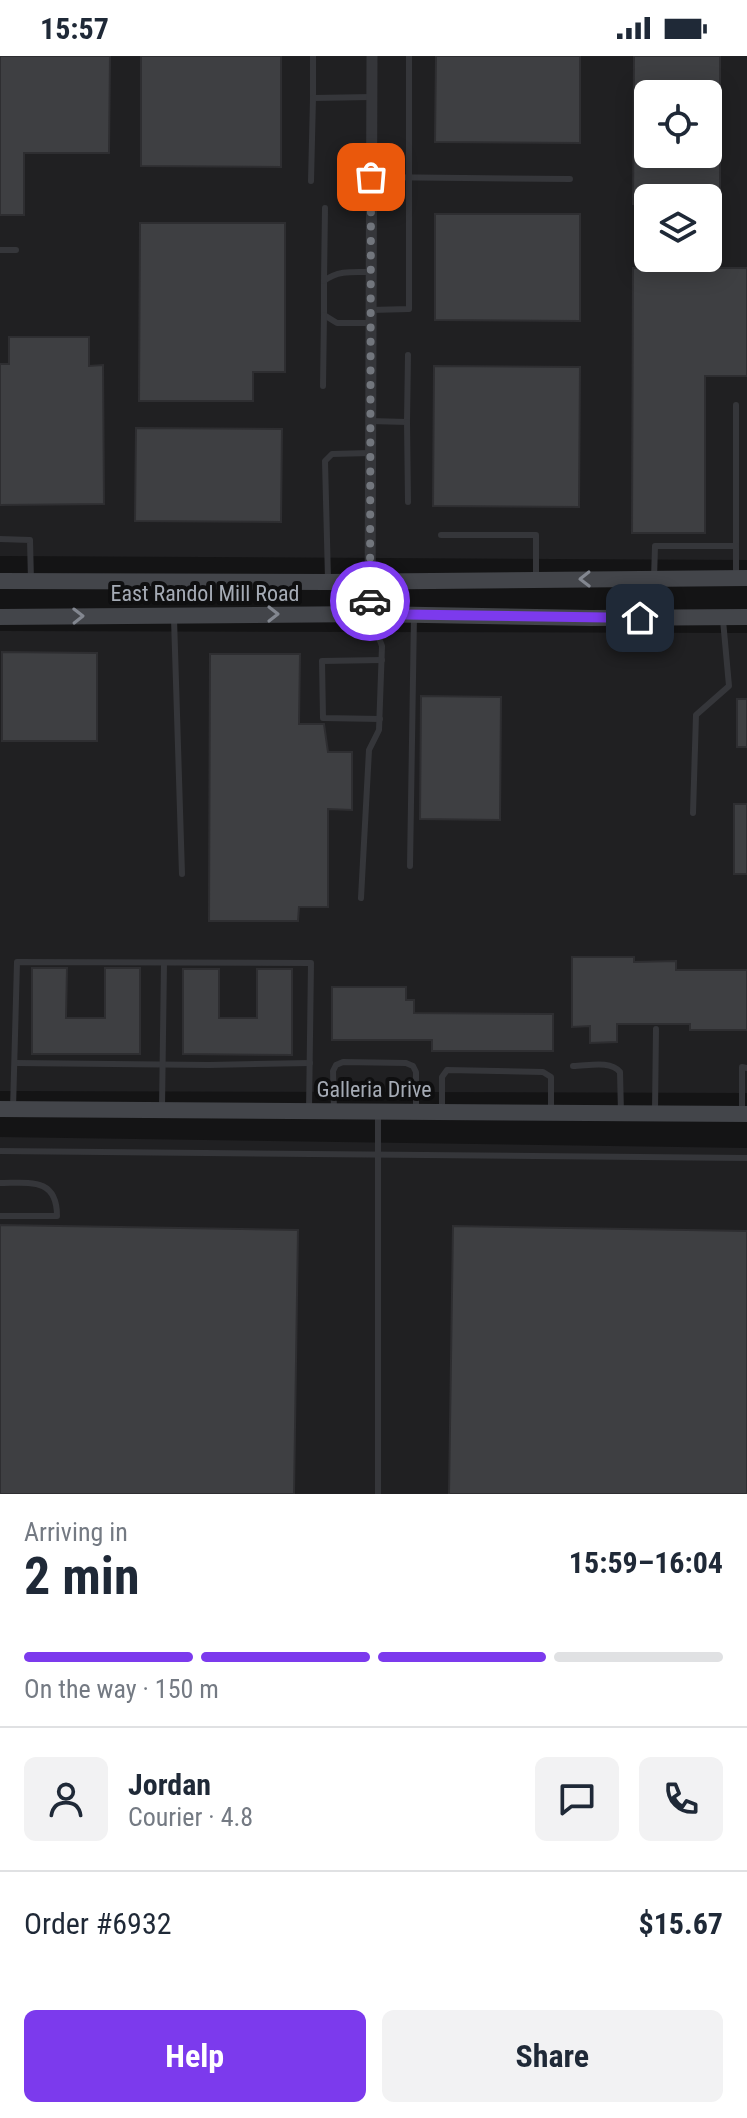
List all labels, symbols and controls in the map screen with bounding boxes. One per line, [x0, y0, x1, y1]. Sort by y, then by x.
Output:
text: 15:57 [40, 11, 109, 46]
map controls [634, 80, 722, 272]
button: locate [634, 80, 722, 168]
pin [337, 143, 405, 211]
icon: bag [349, 155, 393, 199]
button: layers [634, 184, 722, 272]
courier [330, 561, 410, 641]
one-way arrow [578, 570, 591, 588]
icon: car [348, 579, 392, 623]
street label: East Randol Mill Road [111, 581, 299, 606]
pin [606, 584, 674, 652]
icon: home [618, 596, 662, 640]
one-way arrow [267, 605, 280, 623]
one-way arrow [72, 607, 85, 625]
street label: Galleria Drive [316, 1077, 432, 1102]
text: Arriving in [24, 1517, 128, 1547]
text: 15:59–16:04 [569, 1545, 723, 1580]
text: 2 min [24, 1546, 140, 1607]
text: On the way · 150 m [24, 1674, 219, 1704]
button: person [24, 1757, 108, 1841]
button: chat [535, 1757, 619, 1841]
button: phone [639, 1757, 723, 1841]
text: Jordan [128, 1767, 211, 1802]
text: Courier · 4.8 [128, 1802, 253, 1832]
text: Order #6932 [24, 1906, 172, 1941]
text: $15.67 [638, 1906, 723, 1941]
button: Help [24, 2010, 366, 2102]
button: Share [382, 2010, 723, 2102]

